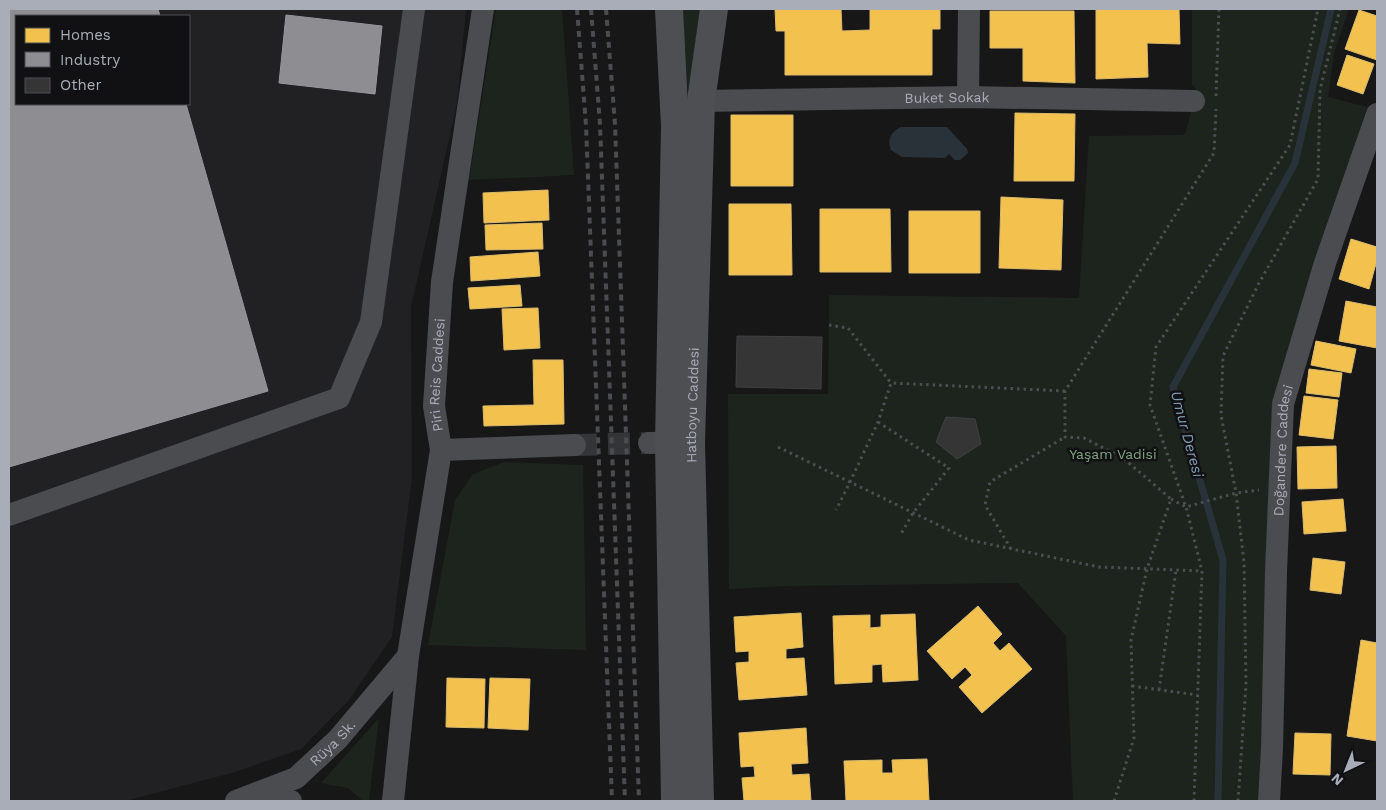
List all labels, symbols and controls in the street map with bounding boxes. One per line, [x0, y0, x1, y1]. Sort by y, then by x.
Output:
legend [15, 15, 190, 105]
text: Homes [60, 26, 111, 44]
text: Industry [60, 51, 121, 69]
text: Other [60, 76, 102, 94]
street label: Buket Sokak [904, 89, 990, 106]
street label: Piri Reis Caddesi [426, 318, 448, 433]
street label: Hatboyu Caddesi [683, 347, 702, 463]
street label: Doğandere Caddesi [1270, 383, 1296, 517]
water label: Umur Deresi [1167, 389, 1207, 480]
park label: Yaşam Vadisi [1069, 446, 1157, 462]
street label: Rüya Sk. [307, 717, 359, 769]
north arrow [1321, 745, 1371, 795]
text: N [1328, 770, 1346, 789]

